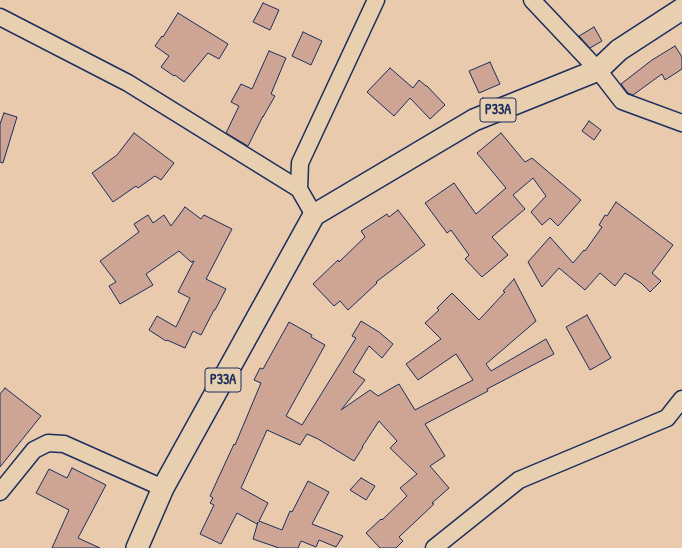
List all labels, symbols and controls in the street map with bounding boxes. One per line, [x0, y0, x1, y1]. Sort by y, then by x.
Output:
road number: P33A [480, 98, 516, 122]
road number: P33A [205, 368, 241, 392]

